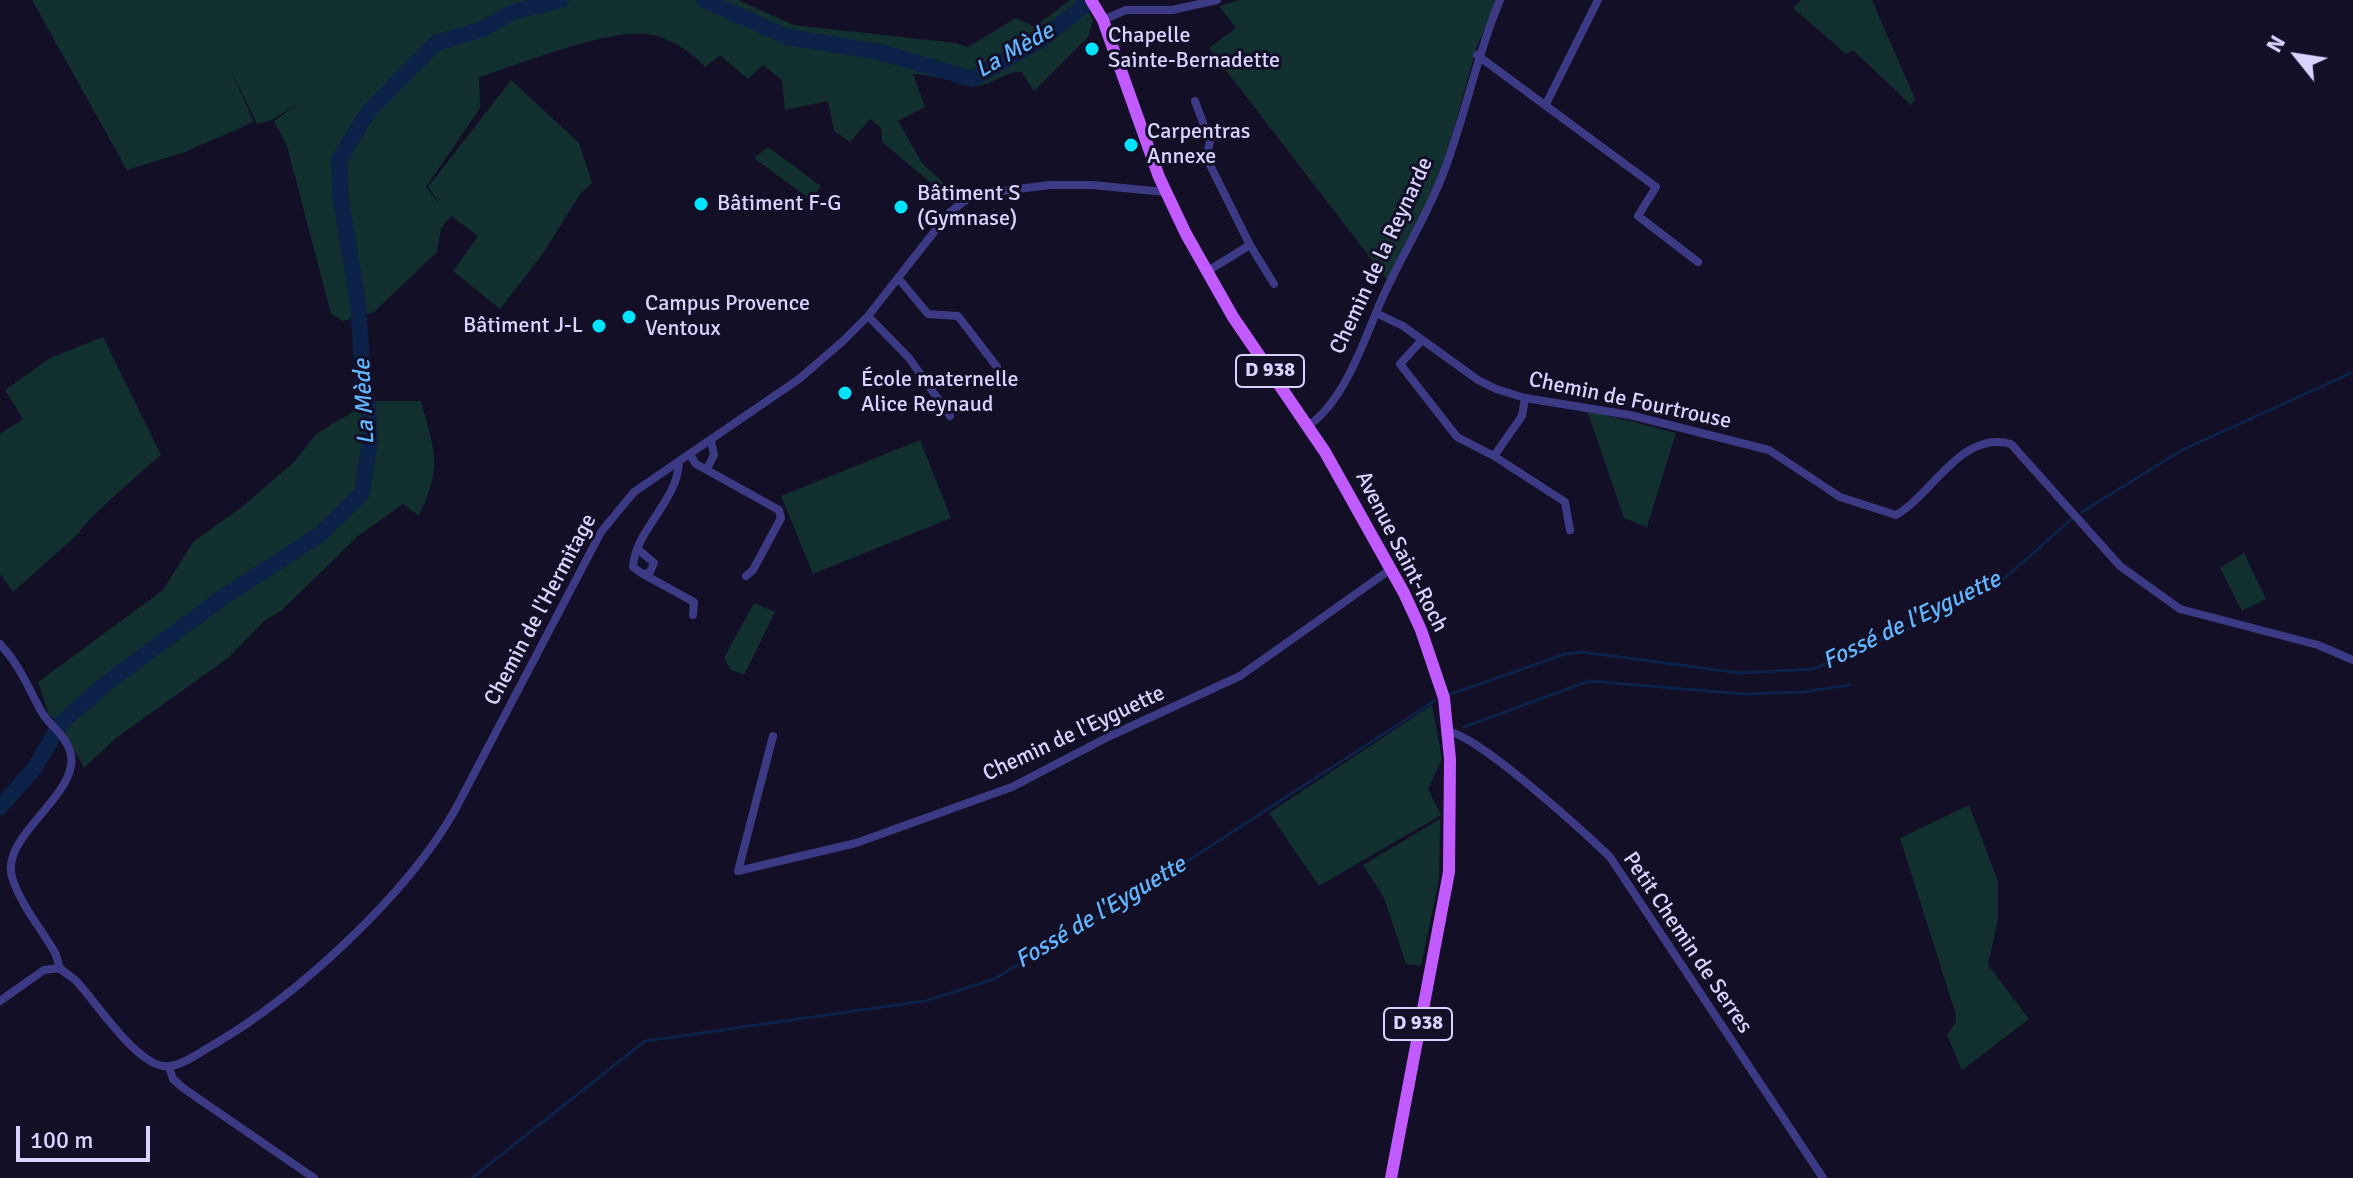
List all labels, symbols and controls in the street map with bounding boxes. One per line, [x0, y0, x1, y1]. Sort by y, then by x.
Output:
north arrow [2257, 16, 2337, 96]
water label: La Mède [971, 17, 1059, 85]
place label: Chapelle Sainte-Bernadette [1108, 23, 1280, 74]
text: N [2260, 30, 2291, 57]
marker: Chapelle Sainte-Bernadette [1083, 40, 1101, 58]
place label: Carpentras Annexe [1147, 119, 1250, 170]
marker: Carpentras Annexe [1122, 136, 1140, 154]
street label: Chemin de la Reynarde [1325, 153, 1439, 359]
place label: Bâtiment S (Gymnase) [917, 181, 1020, 232]
place label: Bâtiment F-G [717, 191, 841, 217]
marker: Bâtiment F-G [692, 195, 710, 213]
marker: Bâtiment S (Gymnase) [892, 198, 910, 216]
place label: Campus Provence Ventoux [645, 291, 810, 342]
marker: Campus Provence Ventoux [620, 308, 638, 326]
place label: Bâtiment J-L [463, 313, 583, 339]
marker: Bâtiment J-L [590, 317, 608, 335]
road number: D 938 [1236, 355, 1304, 387]
water label: La Mède [348, 358, 382, 446]
place label: École maternelle Alice Reynaud [861, 367, 1019, 418]
street label: Chemin de Fourtrouse [1526, 367, 1734, 435]
marker: École maternelle Alice Reynaud [836, 384, 854, 402]
street label: Avenue Saint-Roch [1349, 467, 1453, 637]
street label: Chemin de l'Hermitage [479, 510, 603, 710]
water label: Fossé de l'Eyguette [1818, 565, 2006, 677]
street label: Chemin de l'Eyguette [979, 680, 1169, 788]
street label: Petit Chemin de Serres [1617, 847, 1757, 1039]
water label: Fossé de l'Eyguette [1010, 851, 1192, 975]
road number: D 938 [1384, 1008, 1452, 1040]
scale bar [20, 1110, 154, 1160]
text: 100 m [30, 1125, 93, 1155]

